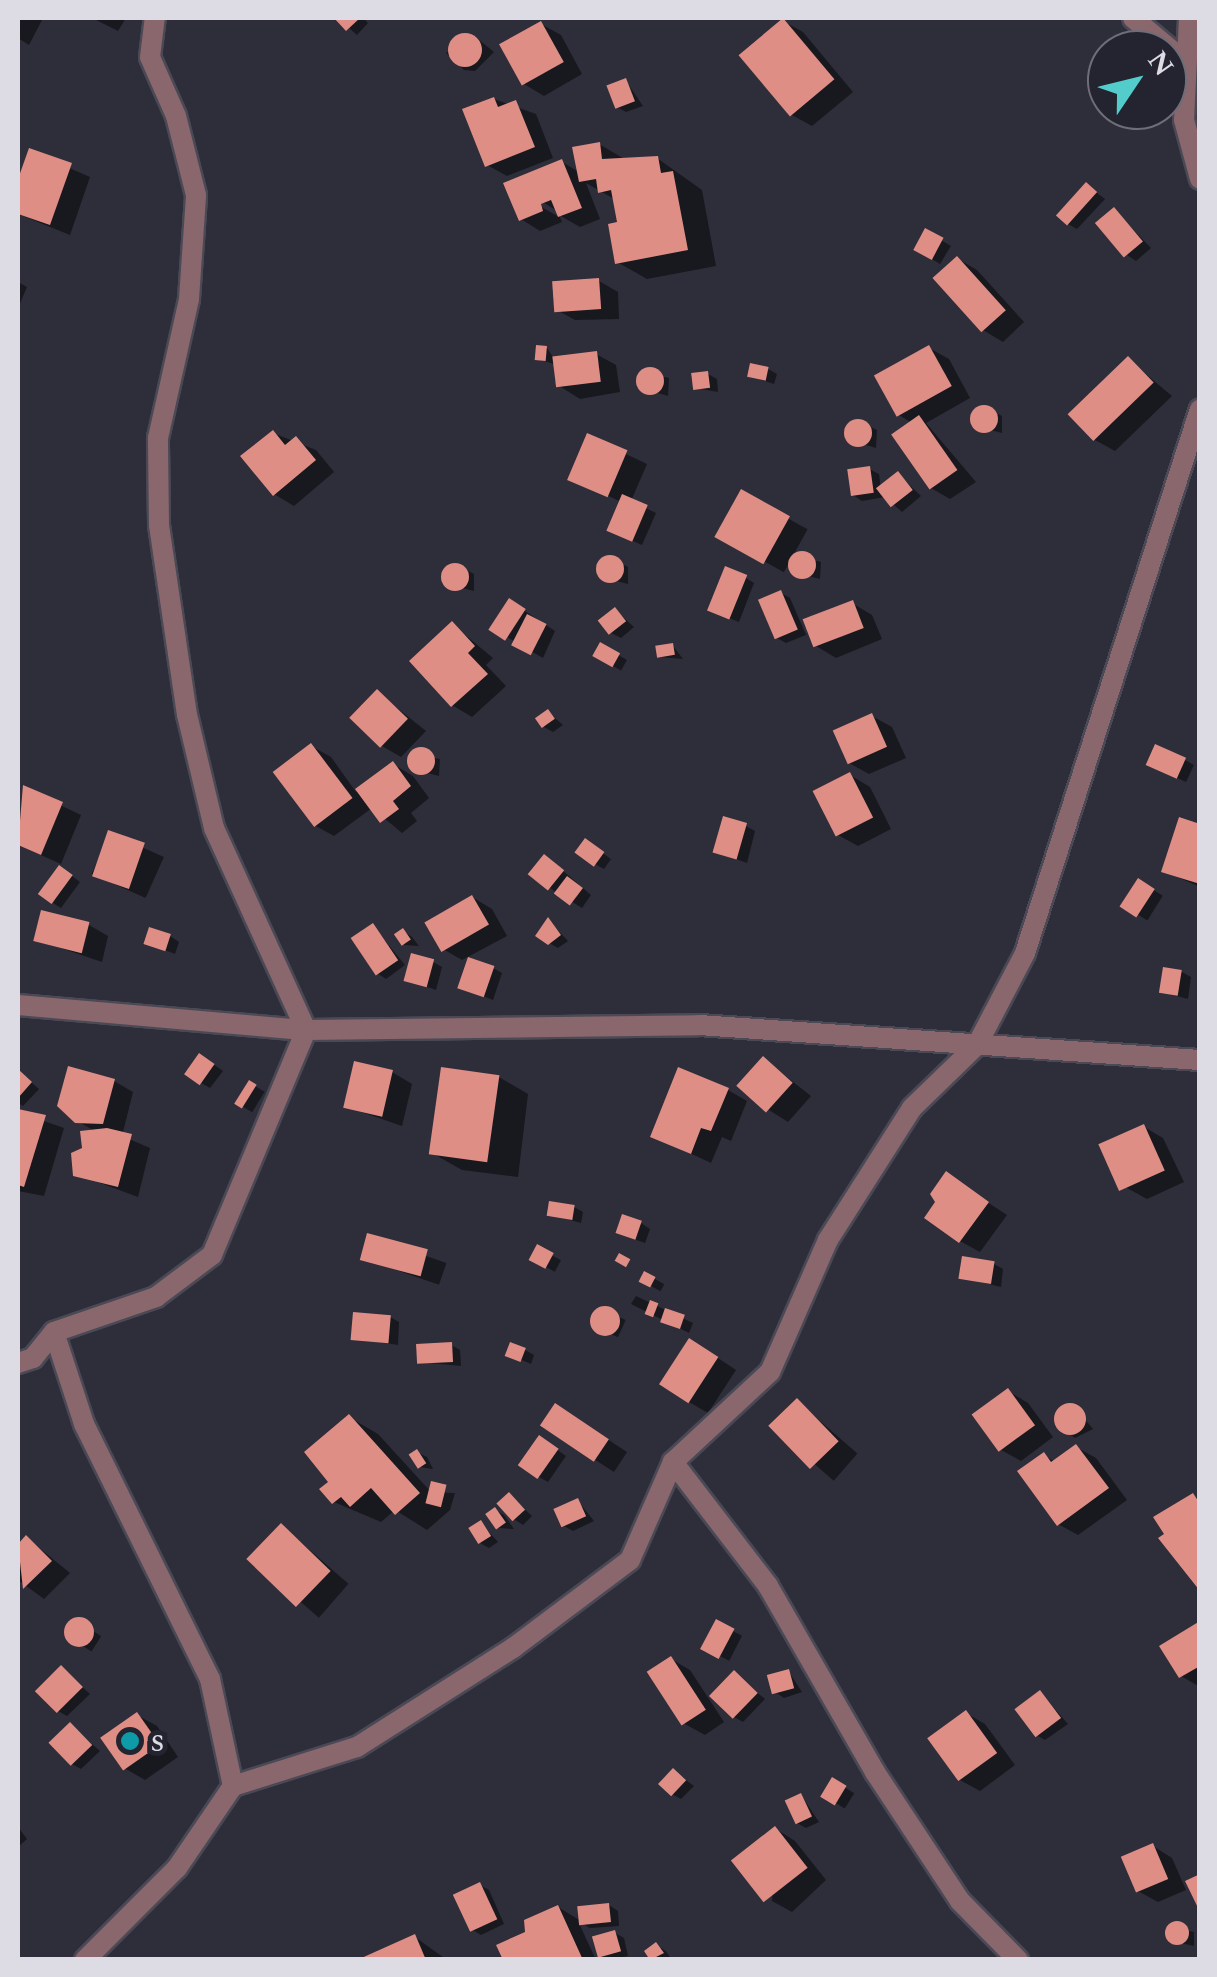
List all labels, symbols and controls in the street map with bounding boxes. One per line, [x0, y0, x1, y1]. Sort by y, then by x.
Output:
north arrow [1087, 30, 1187, 130]
text: N [1136, 42, 1185, 85]
place label: s [150, 1720, 165, 1762]
marker: s [119, 1730, 141, 1752]

